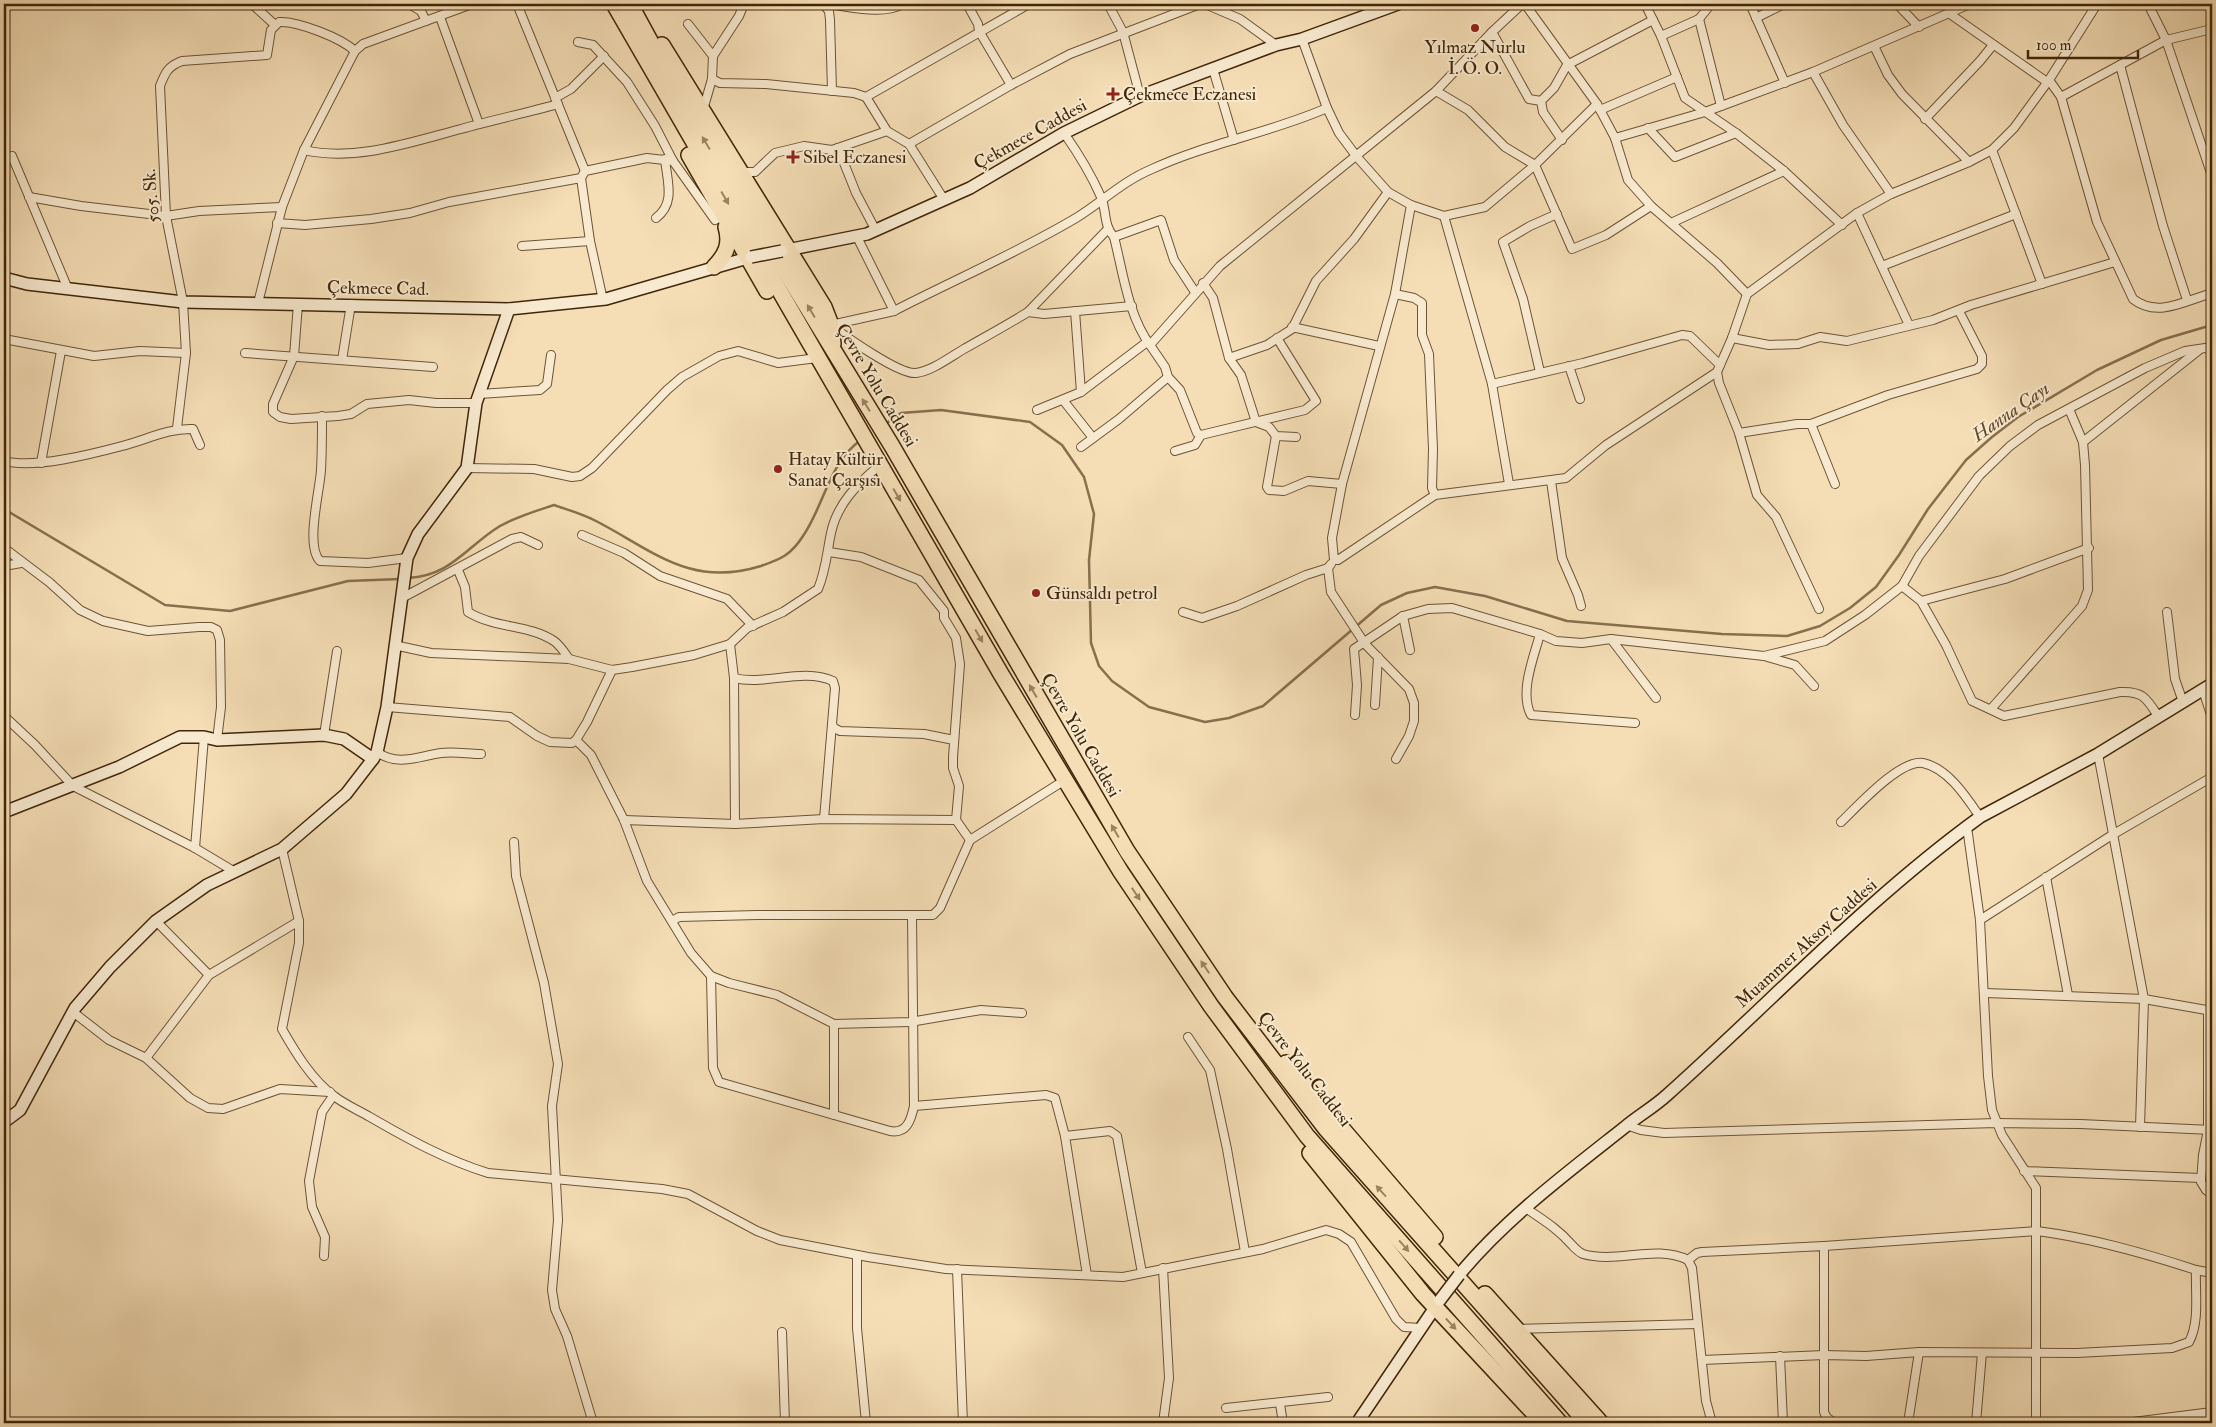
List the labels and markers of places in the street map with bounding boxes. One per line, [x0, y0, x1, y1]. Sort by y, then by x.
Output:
marker: Yılmaz Nurlu İ. Ö. O. [1469, 22, 1481, 34]
place label: Yılmaz Nurlu İ. Ö. O. [1424, 36, 1526, 80]
place label: Çekmece Eczanesi [1123, 83, 1257, 106]
marker: Çekmece Eczanesi [1107, 88, 1119, 100]
place label: Sibel Eczanesi [803, 146, 907, 169]
marker: Sibel Eczanesi [787, 151, 799, 163]
place label: Hatay Kültür Sanat Çarşısı [788, 448, 883, 492]
marker: Hatay Kültür Sanat Çarşısı [772, 463, 784, 475]
place label: Günsaldı petrol [1046, 582, 1158, 605]
marker: Günsaldı petrol [1030, 587, 1042, 599]

